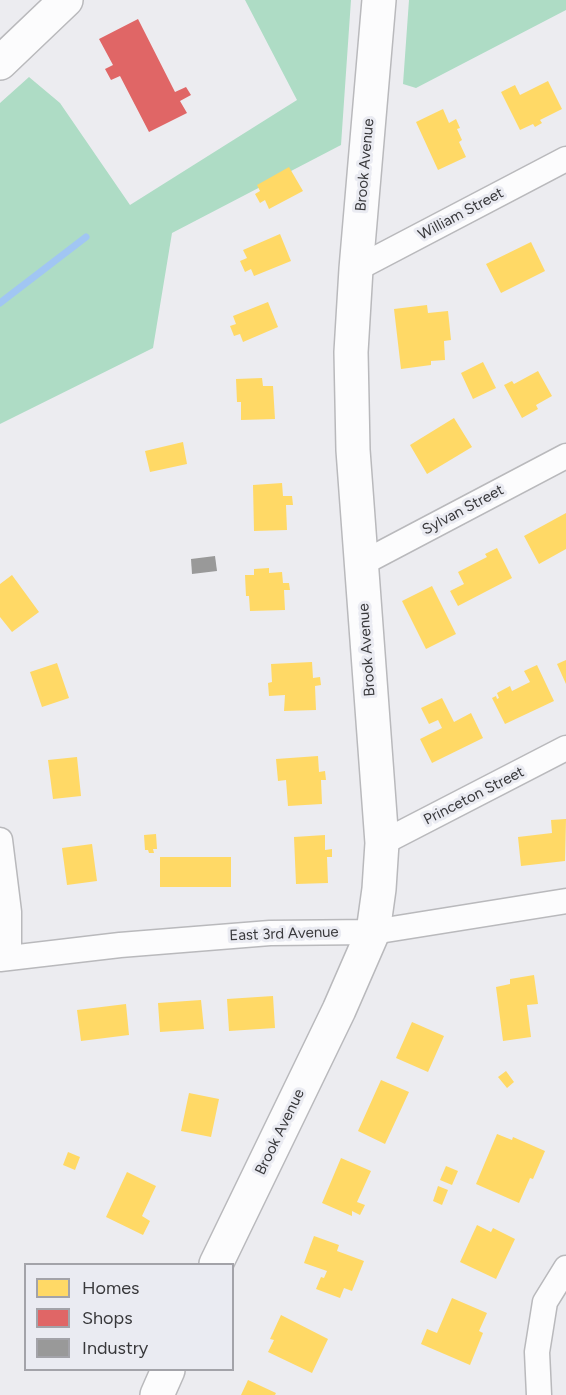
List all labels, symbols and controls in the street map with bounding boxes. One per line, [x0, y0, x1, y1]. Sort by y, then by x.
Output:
street label: Brook Avenue [352, 118, 378, 212]
street label: William Street [415, 184, 507, 244]
street label: Sylvan Street [419, 481, 507, 539]
street label: Brook Avenue [355, 603, 379, 697]
street label: Princeton Street [421, 763, 527, 829]
street label: East 3rd Avenue [229, 923, 339, 945]
street label: Brook Avenue [251, 1086, 309, 1178]
legend [24, 1263, 234, 1371]
text: Homes [82, 1277, 140, 1299]
text: Shops [82, 1307, 133, 1329]
text: Industry [82, 1337, 148, 1359]

